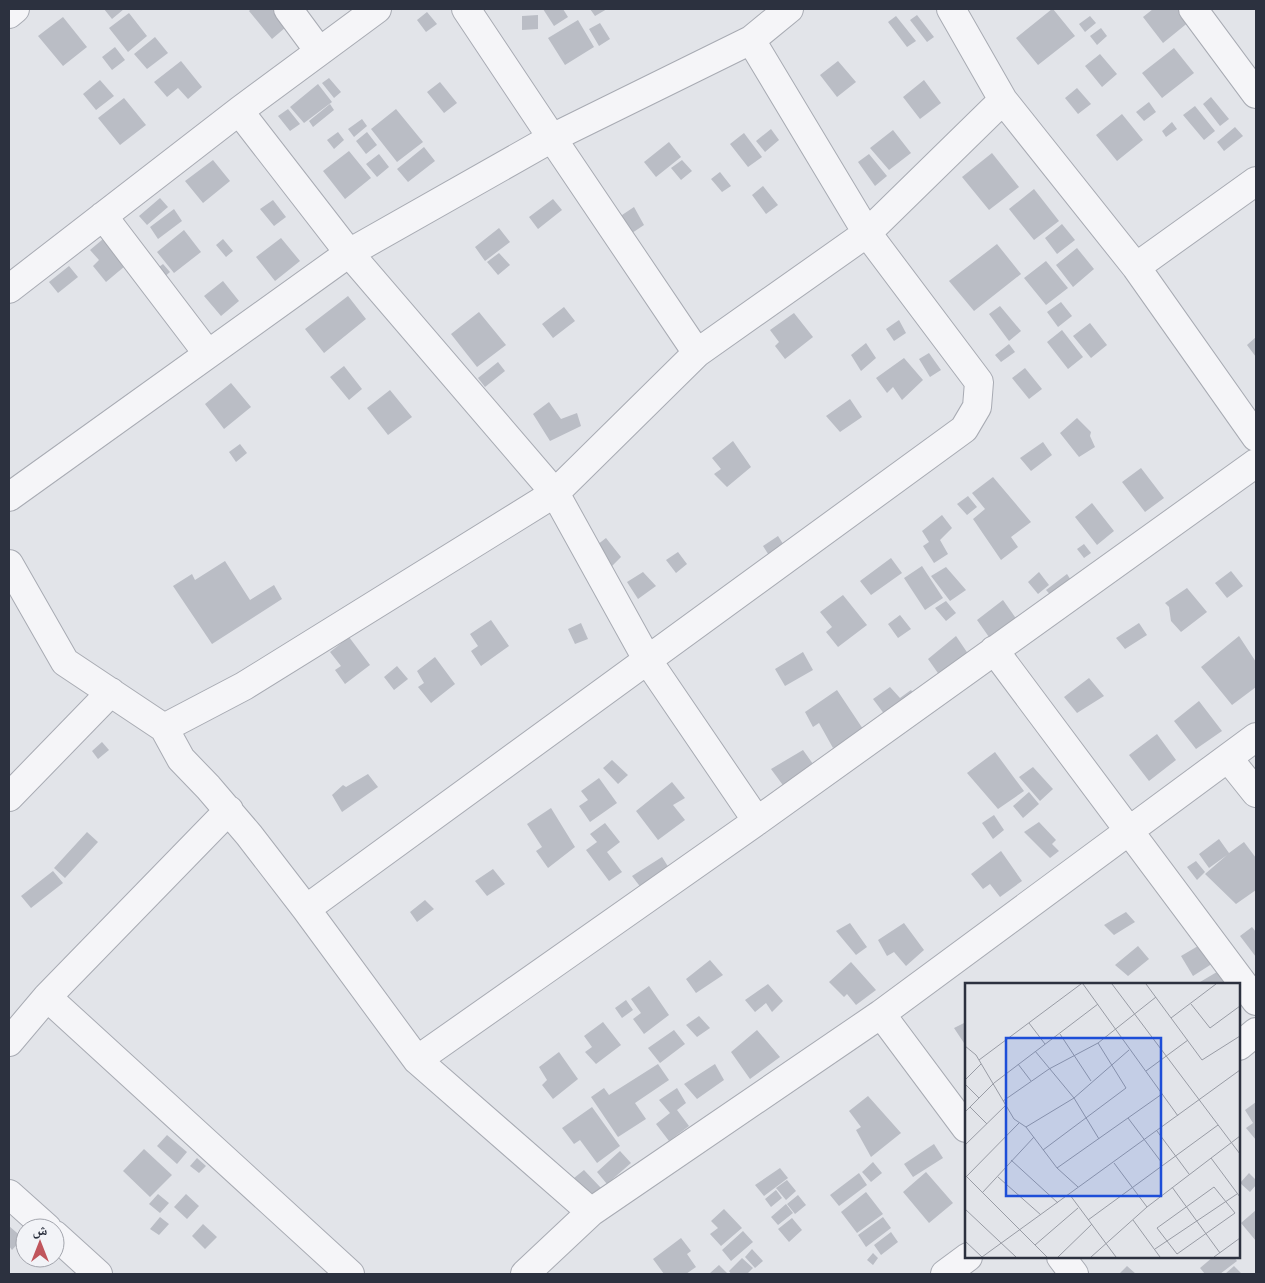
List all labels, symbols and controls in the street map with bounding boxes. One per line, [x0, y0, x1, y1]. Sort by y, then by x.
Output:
inset map [965, 983, 1240, 1258]
north arrow [15, 1218, 65, 1268]
text: ش [33, 1224, 48, 1239]

